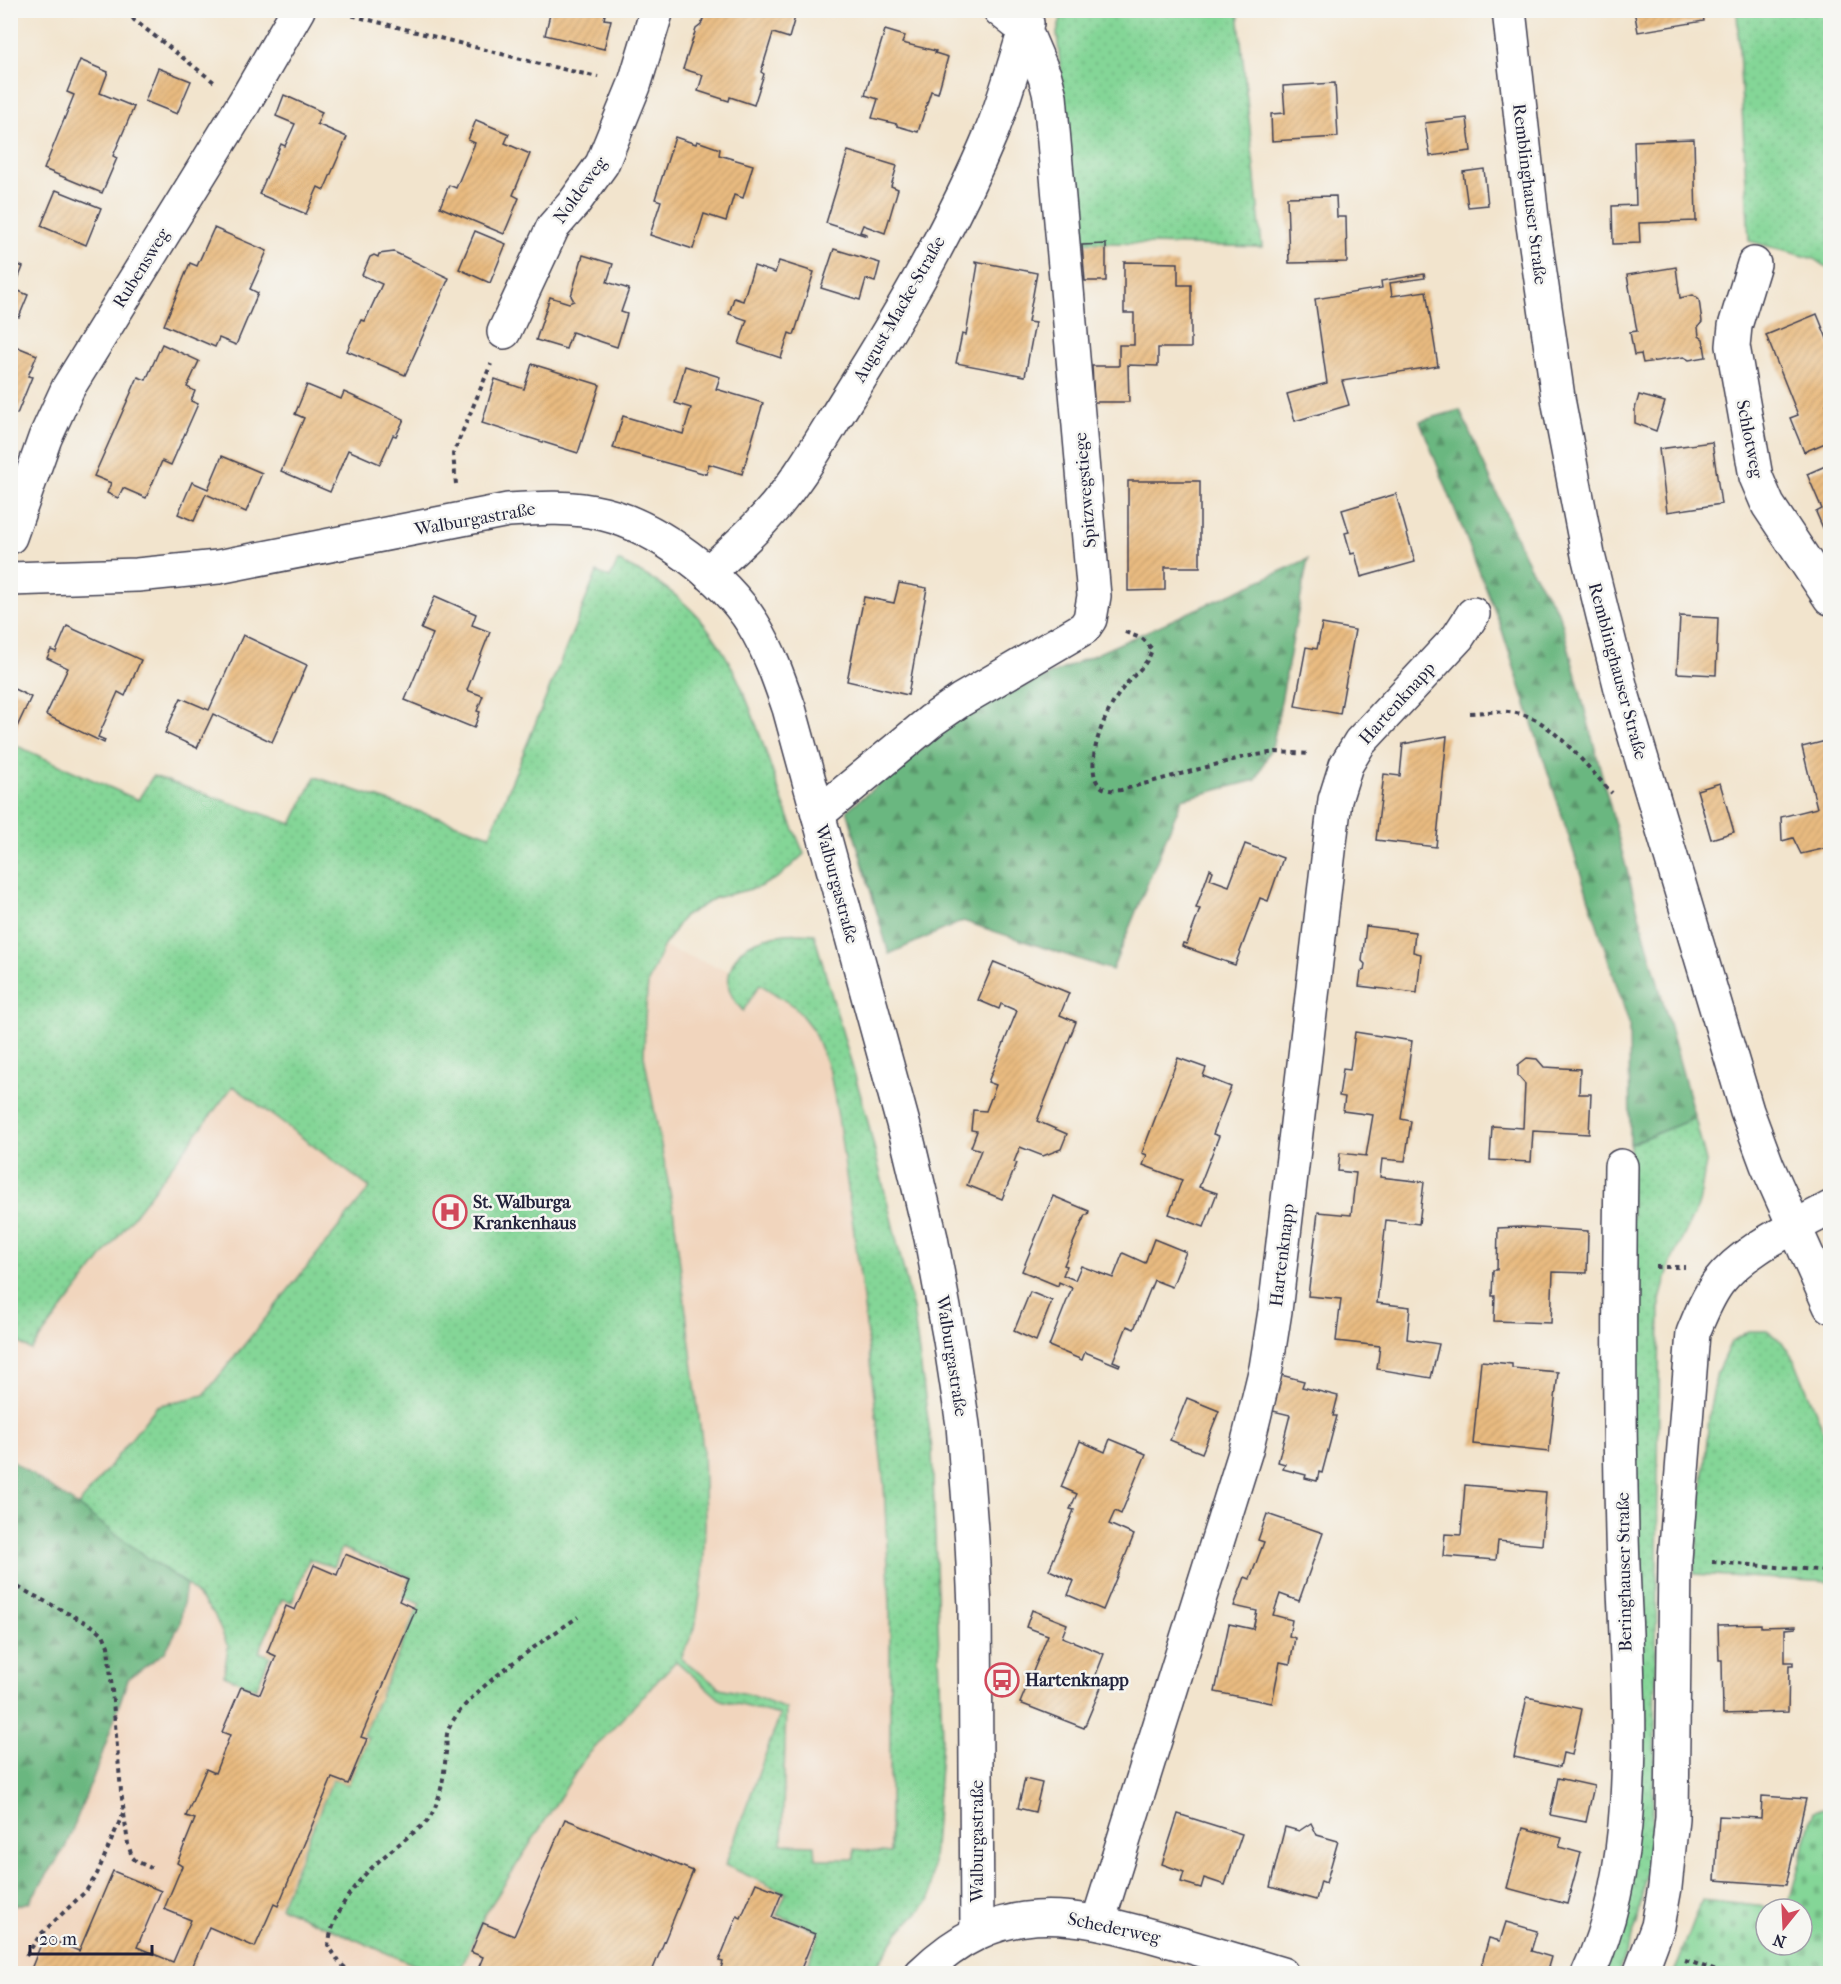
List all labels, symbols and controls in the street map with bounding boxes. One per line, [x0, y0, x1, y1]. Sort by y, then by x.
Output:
street label: Remblinghauser Straße [1508, 102, 1551, 286]
street label: Noldeweg [549, 153, 612, 228]
street label: Rubensweg [109, 224, 174, 312]
street label: August-Macke-Straße [849, 232, 950, 387]
street label: Schlotweg [1732, 398, 1767, 480]
street label: Spitzwegstiege [1070, 431, 1101, 549]
street label: Walburgastraße [412, 499, 537, 541]
street label: Remblinghauser Straße [1584, 580, 1651, 762]
street label: Hartenknapp [1355, 658, 1440, 749]
street label: Walburgastraße [810, 821, 863, 946]
place label: St. Walburga Krankenhaus [473, 1192, 576, 1234]
hospital icon: St. Walburga Krankenhaus [432, 1194, 468, 1230]
street label: Hartenknapp [1266, 1202, 1299, 1308]
street label: Walburgastraße [931, 1293, 971, 1418]
street label: Beringhauser Straße [1613, 1492, 1636, 1652]
bus stop icon: Hartenknapp [984, 1662, 1020, 1698]
place label: Hartenknapp [1025, 1670, 1129, 1691]
street label: Walburgastraße [967, 1780, 988, 1903]
north arrow [1754, 1897, 1814, 1957]
street label: Schederweg [1066, 1908, 1162, 1949]
scale bar [30, 1918, 152, 1956]
text: 20 m [39, 1929, 77, 1950]
text: N [1770, 1930, 1788, 1952]

